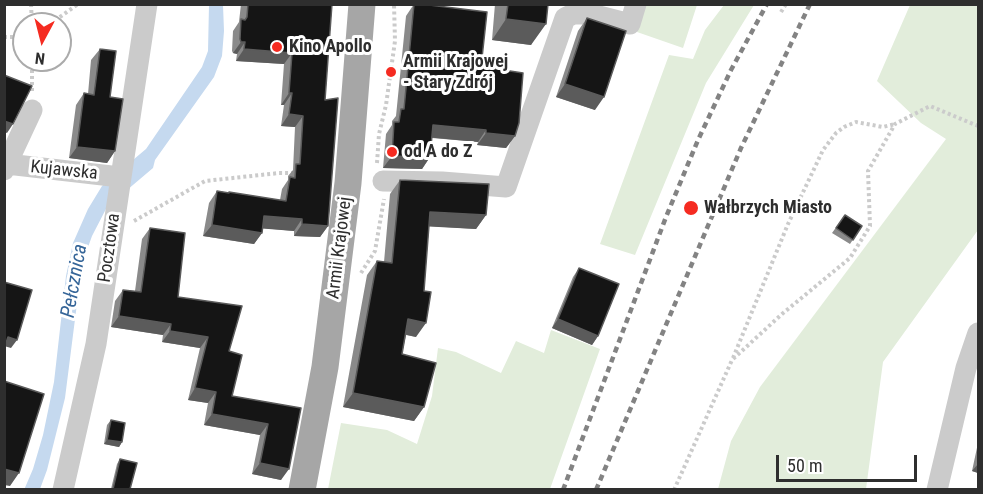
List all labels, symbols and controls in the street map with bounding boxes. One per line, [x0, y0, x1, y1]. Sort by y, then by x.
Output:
north arrow [12, 12, 72, 72]
place label: Kino Apollo [289, 36, 372, 58]
marker: Kino Apollo [270, 40, 284, 54]
text: N [34, 48, 46, 68]
place label: Armii Krajowej - Stary Zdrój [403, 51, 508, 94]
marker: Armii Krajowej - Stary Zdrój [384, 65, 398, 79]
place label: od A do Z [404, 141, 472, 163]
marker: od A do Z [385, 145, 399, 159]
street label: Kujawska [29, 157, 99, 185]
street label: Armii Krajowej [323, 196, 357, 300]
place label: Wałbrzych Miasto [704, 197, 832, 219]
marker: Wałbrzych Miasto [682, 199, 700, 217]
street label: Pocztowa [94, 212, 126, 284]
water label: Pełcznica [57, 242, 93, 320]
scale bar [779, 443, 920, 481]
text: 50 m [787, 455, 822, 476]

